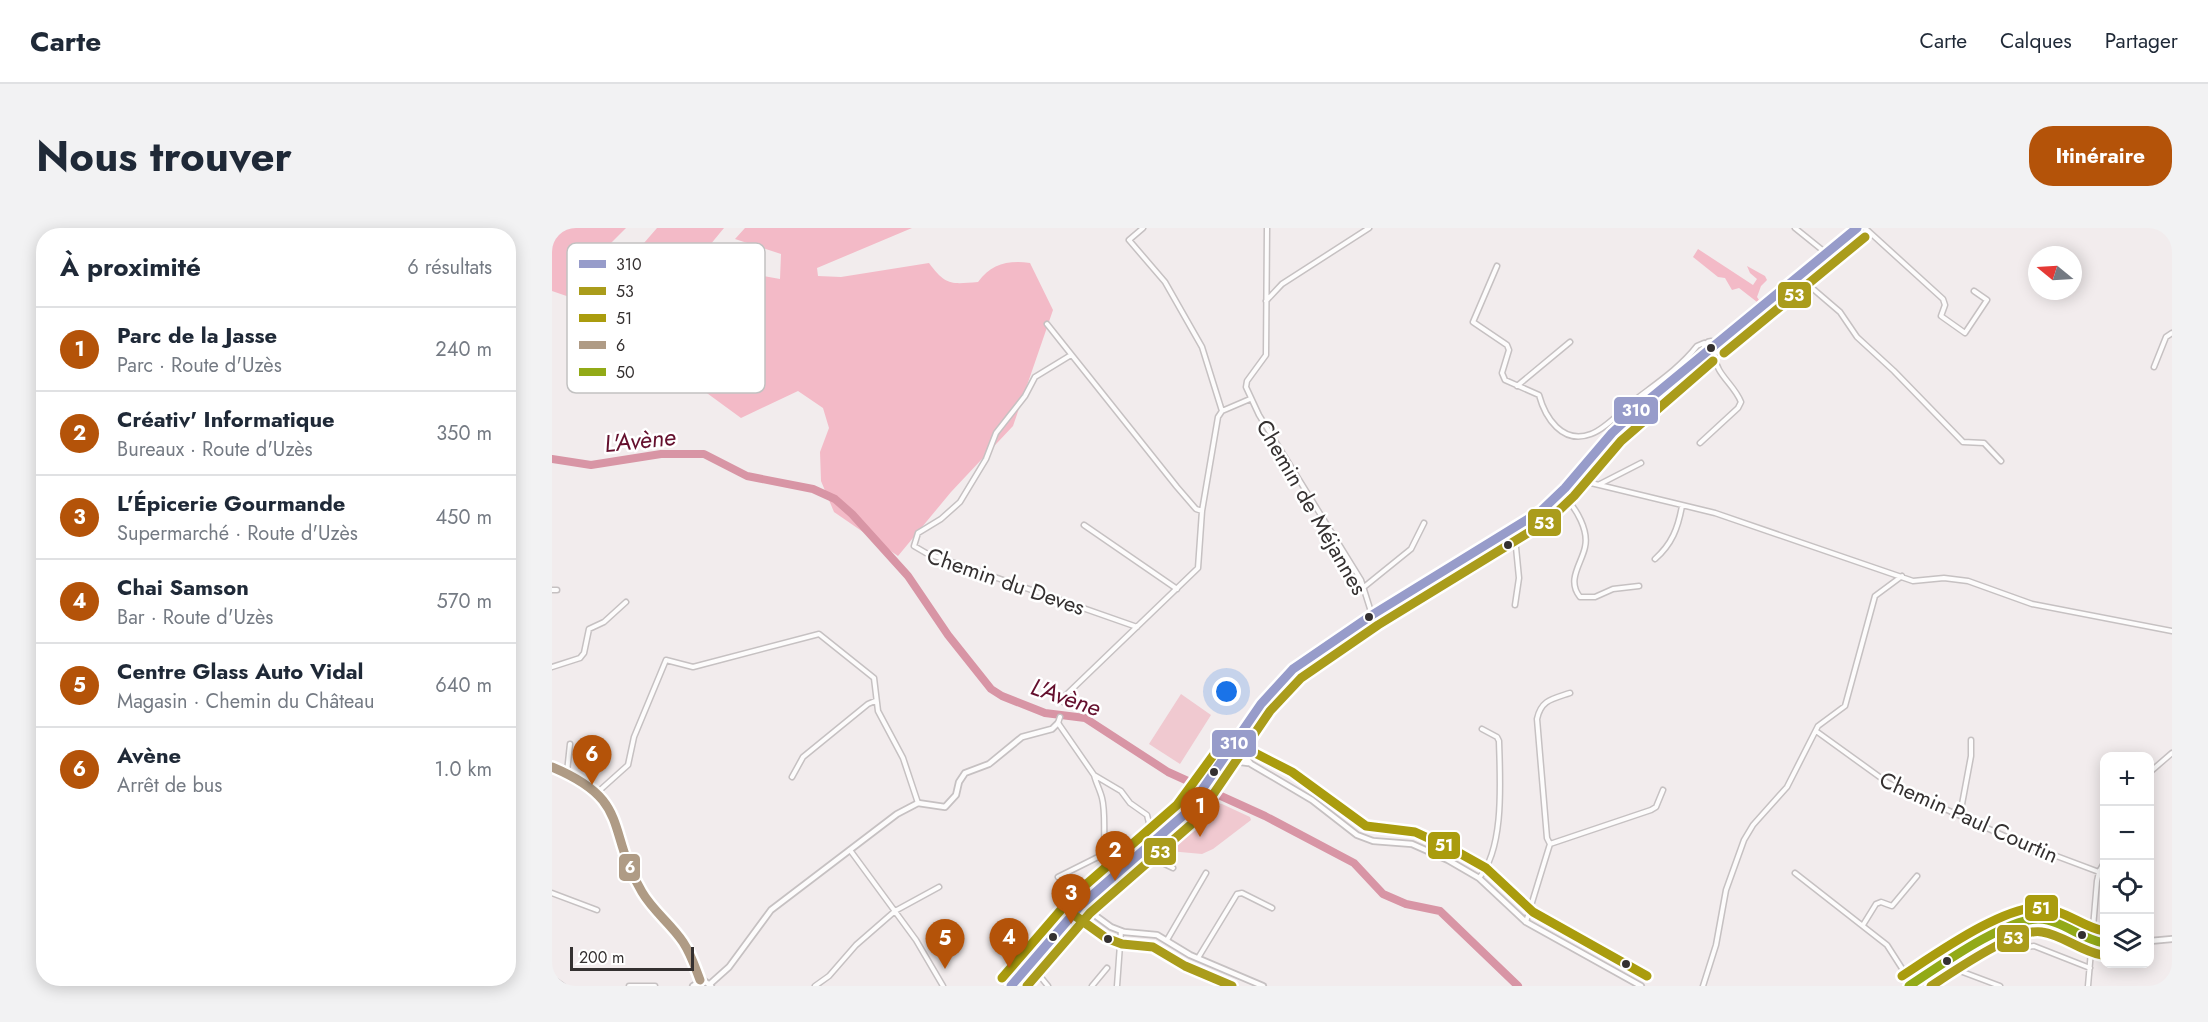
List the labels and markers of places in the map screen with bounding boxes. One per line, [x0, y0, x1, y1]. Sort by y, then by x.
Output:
unlabelled marker [1705, 342, 1717, 354]
unlabelled marker [1502, 539, 1514, 551]
unlabelled marker [1363, 611, 1375, 623]
pin: 6 [572, 736, 612, 785]
unlabelled marker [1208, 766, 1220, 778]
pin: 1 [1180, 788, 1220, 837]
pin: 2 [1096, 832, 1134, 881]
pin: 3 [1052, 874, 1090, 924]
pin: 4 [990, 918, 1028, 968]
pin: 5 [926, 920, 964, 969]
unlabelled marker [2076, 929, 2088, 941]
unlabelled marker [1047, 931, 1059, 943]
unlabelled marker [1102, 933, 1114, 945]
unlabelled marker [1941, 955, 1953, 967]
unlabelled marker [1620, 958, 1632, 970]

